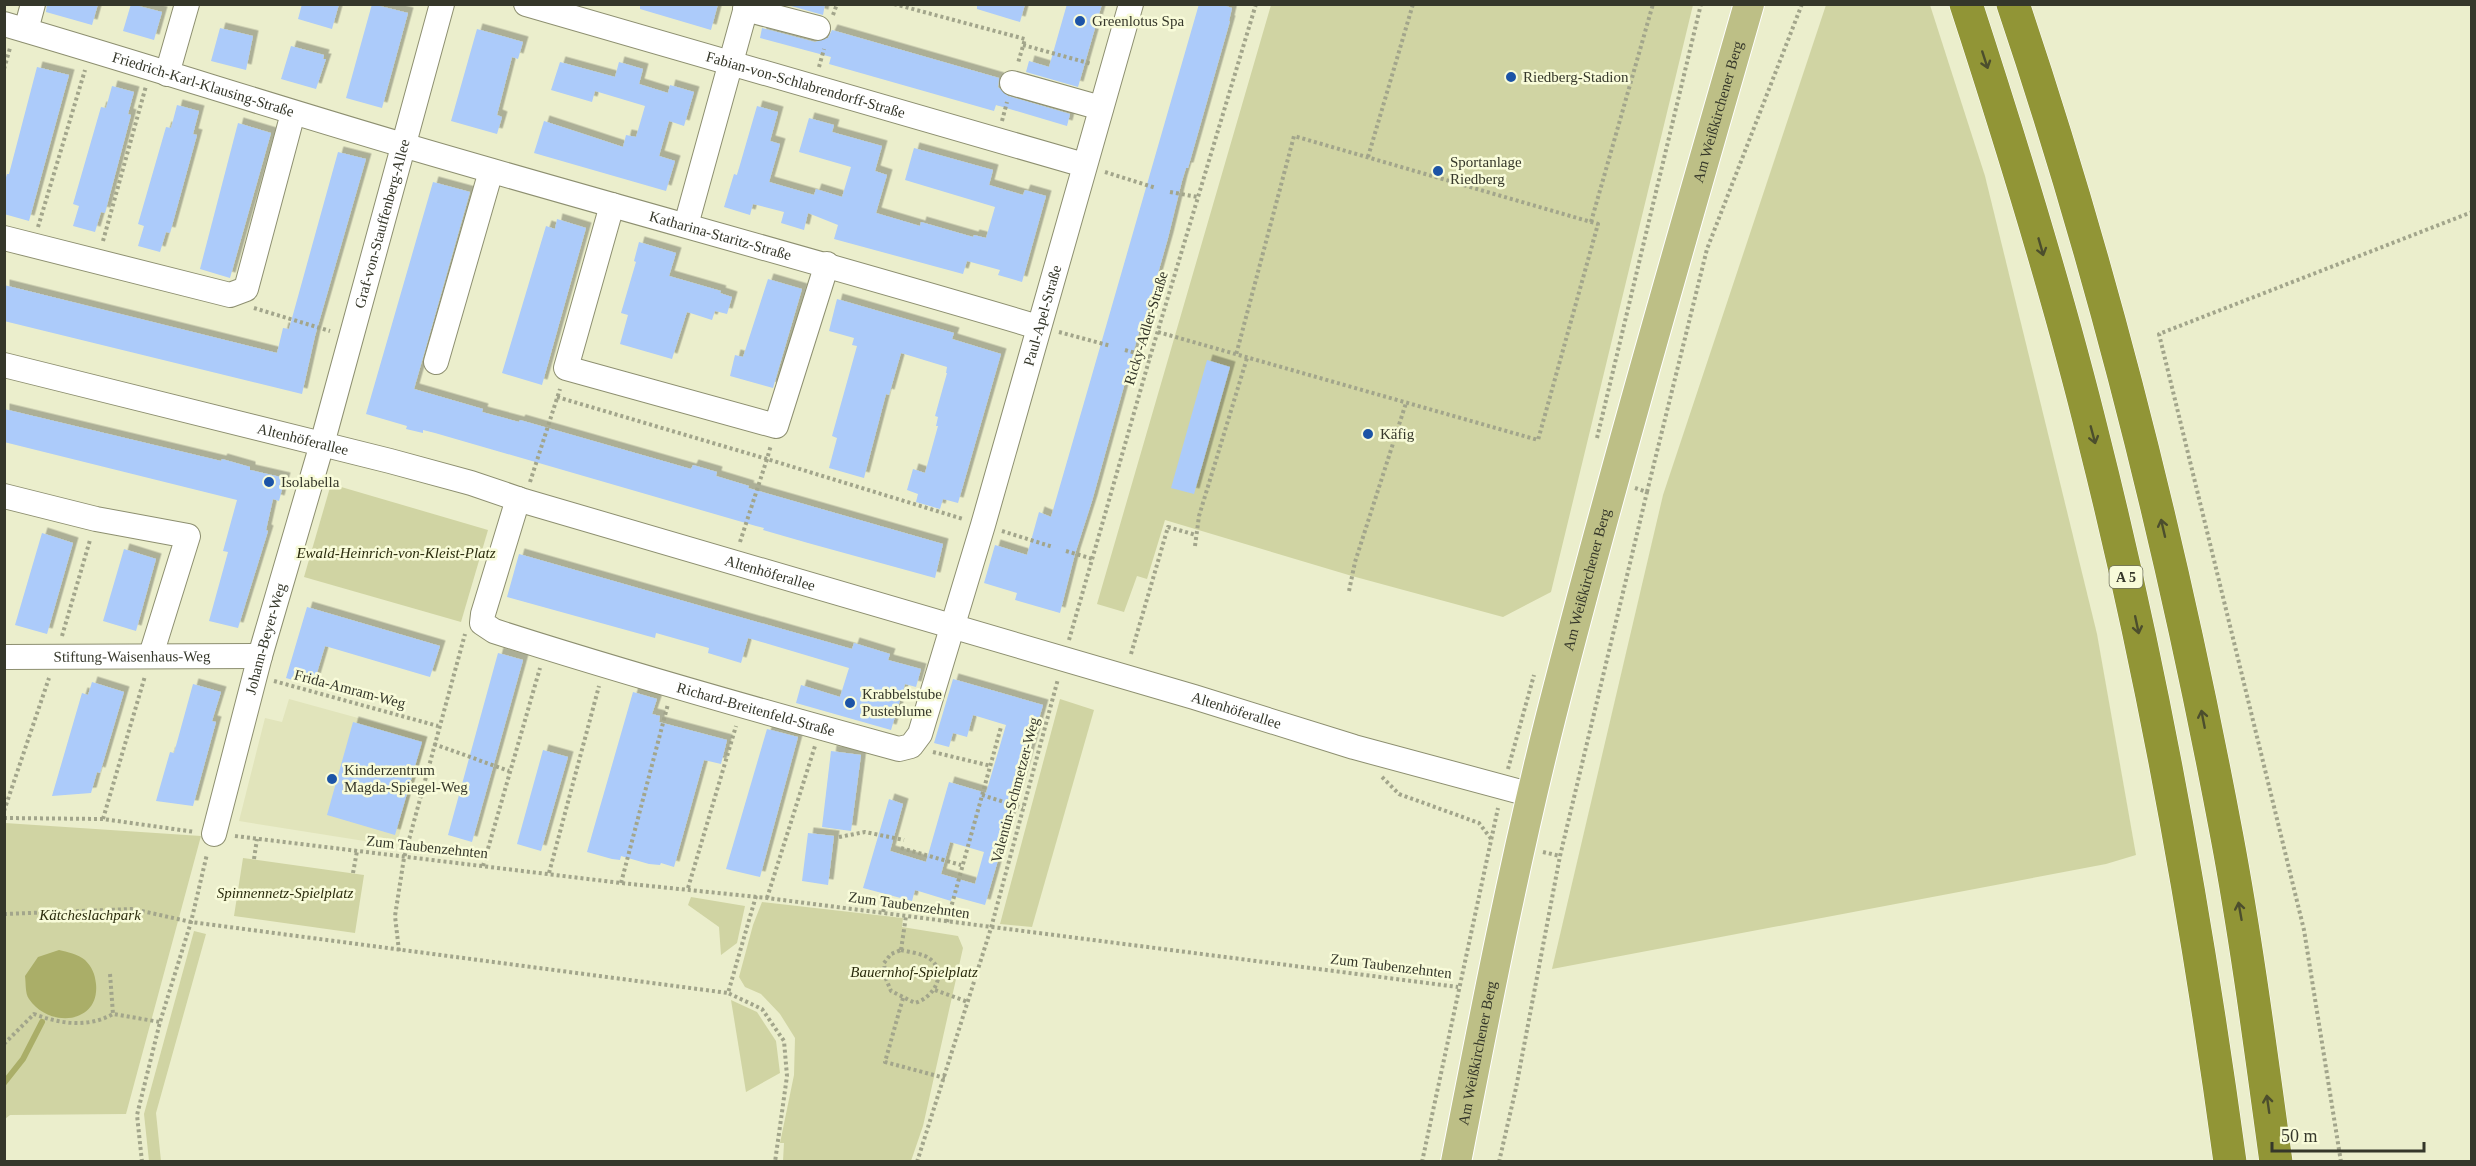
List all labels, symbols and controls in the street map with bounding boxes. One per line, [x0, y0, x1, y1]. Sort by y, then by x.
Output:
place label: Greenlotus Spa [1092, 13, 1184, 29]
marker: Greenlotus Spa [1073, 14, 1087, 28]
street label: Am Weißkirchener Berg [1690, 39, 1746, 184]
street label: Fabian-von-Schlabrendorff-Straße [704, 48, 907, 121]
street label: Friedrich-Karl-Klausing-Straße [110, 49, 296, 120]
one-way arrow [1980, 50, 1991, 69]
place label: Riedberg-Stadion [1523, 69, 1629, 85]
marker: Riedberg-Stadion [1504, 70, 1518, 84]
street label: Graf-von-Stauffenberg-Allee [351, 137, 413, 310]
place label: Sportanlage Riedberg [1450, 154, 1522, 187]
marker: Sportanlage Riedberg [1431, 164, 1445, 178]
street label: Katharina-Staritz-Straße [648, 208, 793, 263]
one-way arrow [2036, 237, 2047, 256]
street label: Paul-Apel-Straße [1021, 263, 1065, 368]
street label: Ricky-Adler-Straße [1121, 269, 1171, 387]
street label: Altenhöferallee [256, 420, 350, 458]
one-way arrow [2088, 425, 2099, 444]
place label: Käfig [1380, 426, 1415, 442]
marker: Käfig [1361, 427, 1375, 441]
place label: Isolabella [281, 474, 340, 490]
marker: Isolabella [262, 475, 276, 489]
street label: Am Weißkirchener Berg [1560, 506, 1614, 653]
one-way arrow [2156, 519, 2168, 538]
park label: Ewald-Heinrich-von-Kleist-Platz [295, 545, 496, 561]
street label: Altenhöferallee [723, 552, 817, 594]
road number: A 5 [2110, 566, 2142, 588]
street label: Johann-Beyer-Weg [242, 581, 289, 696]
one-way arrow [2132, 614, 2143, 634]
street label: Stiftung-Waisenhaus-Weg [54, 648, 211, 665]
street label: Frida-Amram-Weg [293, 666, 408, 712]
street label: Richard-Breitenfeld-Straße [675, 679, 837, 739]
place label: Krabbelstube Pusteblume [862, 686, 942, 719]
street label: Altenhöferallee [1189, 689, 1284, 732]
marker: Krabbelstube Pusteblume [843, 696, 857, 710]
one-way arrow [2197, 710, 2208, 729]
street label: Valentin-Schmetzer-Weg [988, 715, 1042, 865]
place label: Kinderzentrum Magda-Spiegel-Weg [344, 762, 468, 795]
marker: Kinderzentrum Magda-Spiegel-Weg [325, 772, 339, 786]
street label: Zum Taubenzehnten [365, 833, 489, 861]
park label: Spinnennetz-Spielplatz [217, 885, 353, 901]
street label: Zum Taubenzehnten [847, 889, 971, 922]
one-way arrow [2234, 901, 2245, 921]
park label: Kätcheslachpark [38, 907, 141, 923]
street label: Zum Taubenzehnten [1329, 951, 1453, 981]
park label: Bauernhof-Spielplatz [850, 964, 978, 980]
street label: Am Weißkirchener Berg [1455, 979, 1500, 1127]
one-way arrow [2262, 1094, 2273, 1114]
scale bar [2272, 1115, 2424, 1153]
text: 50 m [2281, 1126, 2318, 1146]

